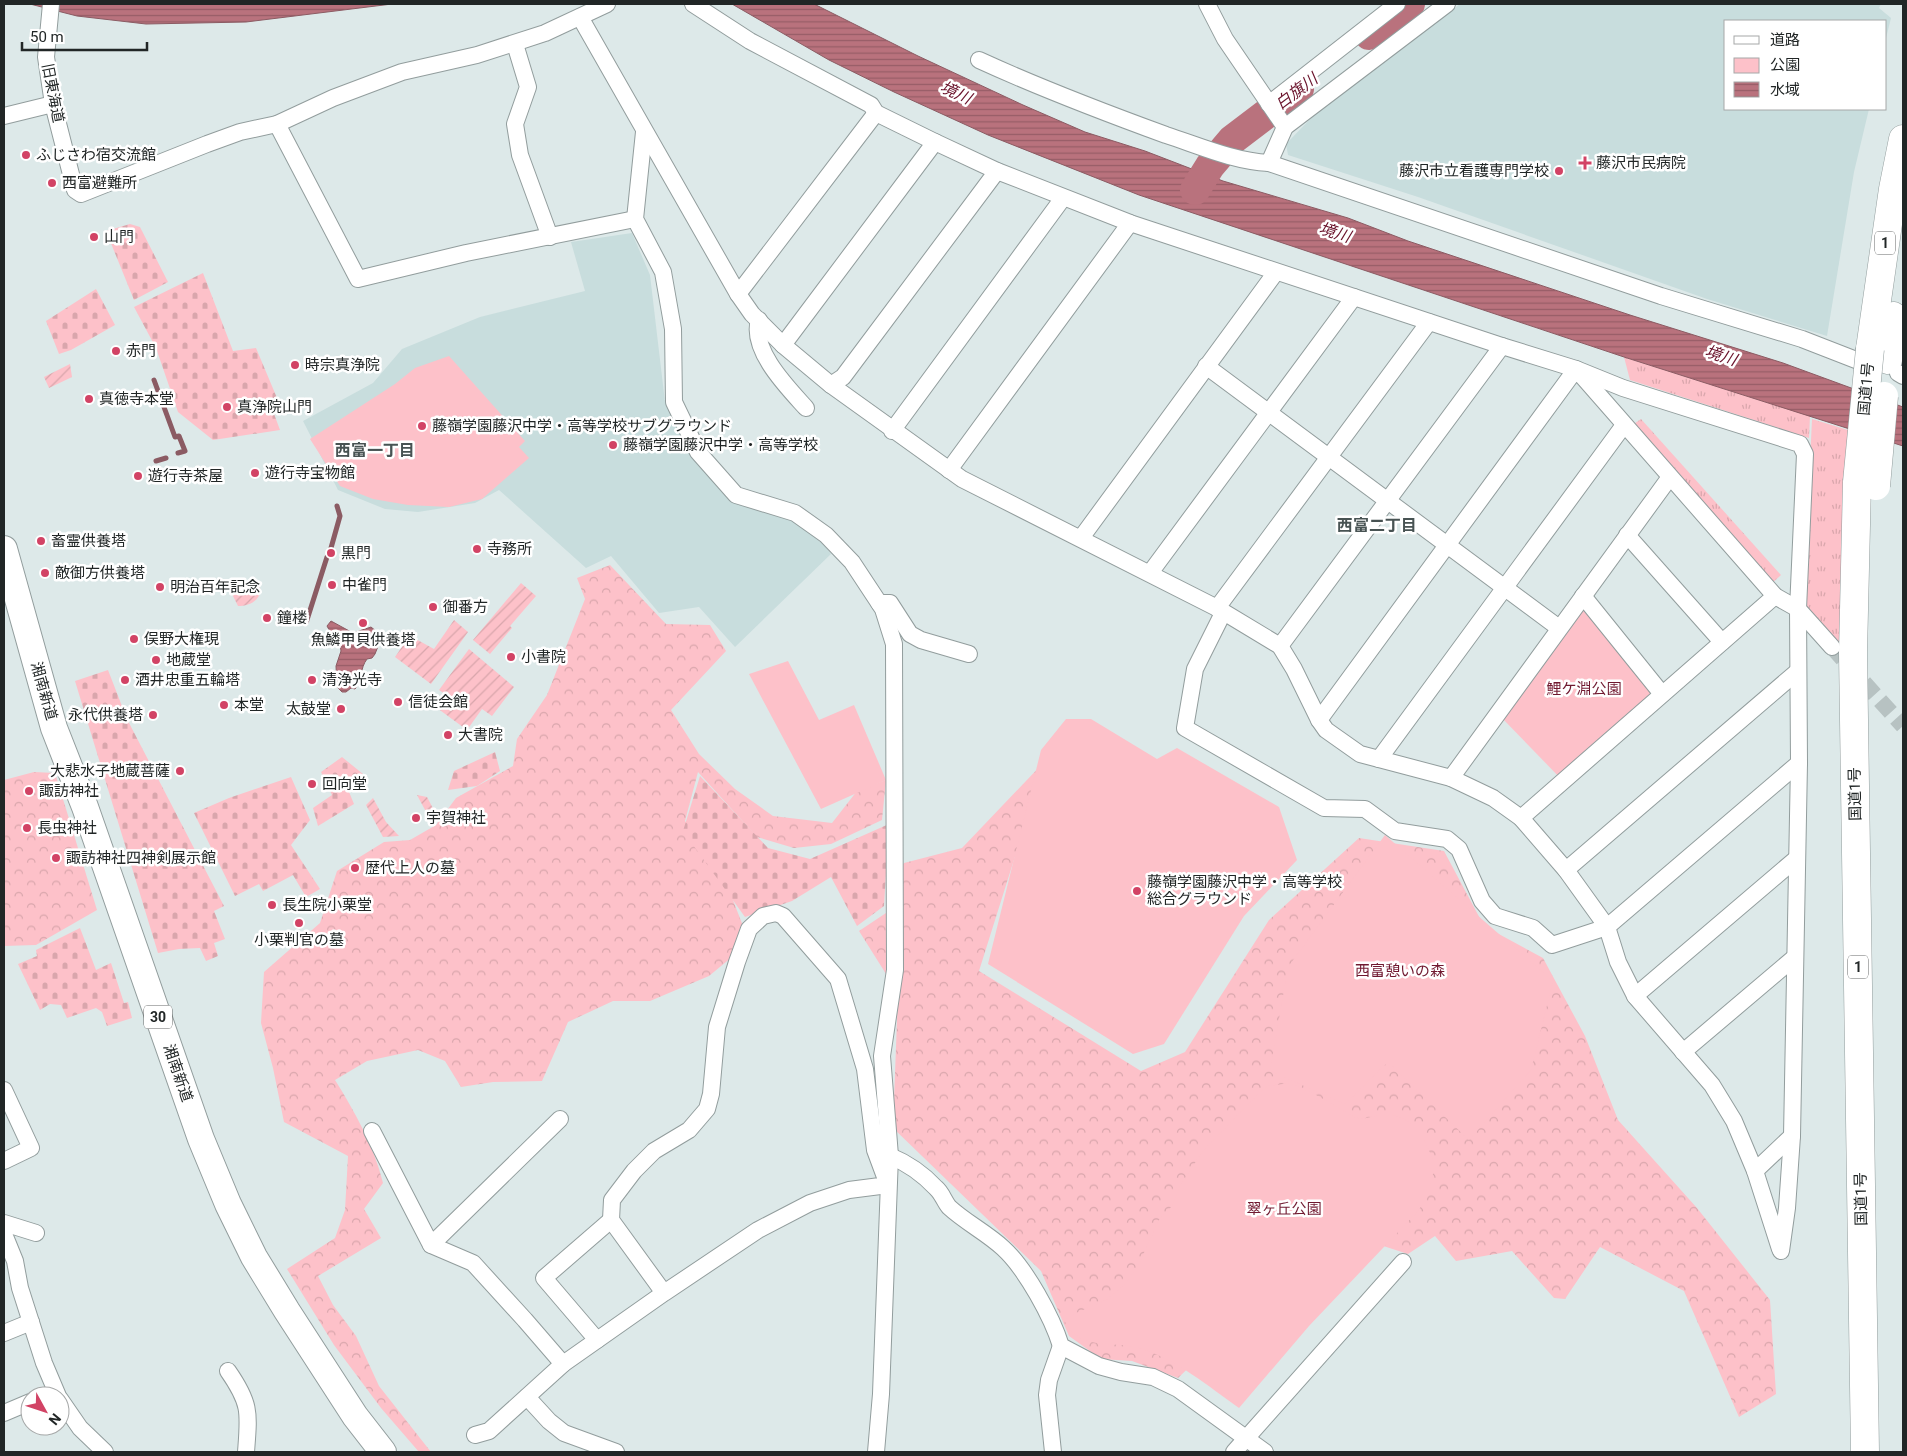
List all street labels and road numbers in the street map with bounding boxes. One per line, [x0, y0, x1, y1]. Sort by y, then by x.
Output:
street label: 旧東海道 [38, 62, 68, 124]
road number: 1 [1875, 232, 1895, 254]
street label: 国道1号 [1855, 362, 1877, 416]
street label: 湘南新道 [27, 660, 61, 722]
street label: 国道1号 [1846, 767, 1864, 821]
road number: 1 [1848, 956, 1868, 979]
road number: 30 [144, 1006, 172, 1028]
street label: 湘南新道 [160, 1042, 196, 1104]
street label: 国道1号 [1852, 1172, 1870, 1226]

